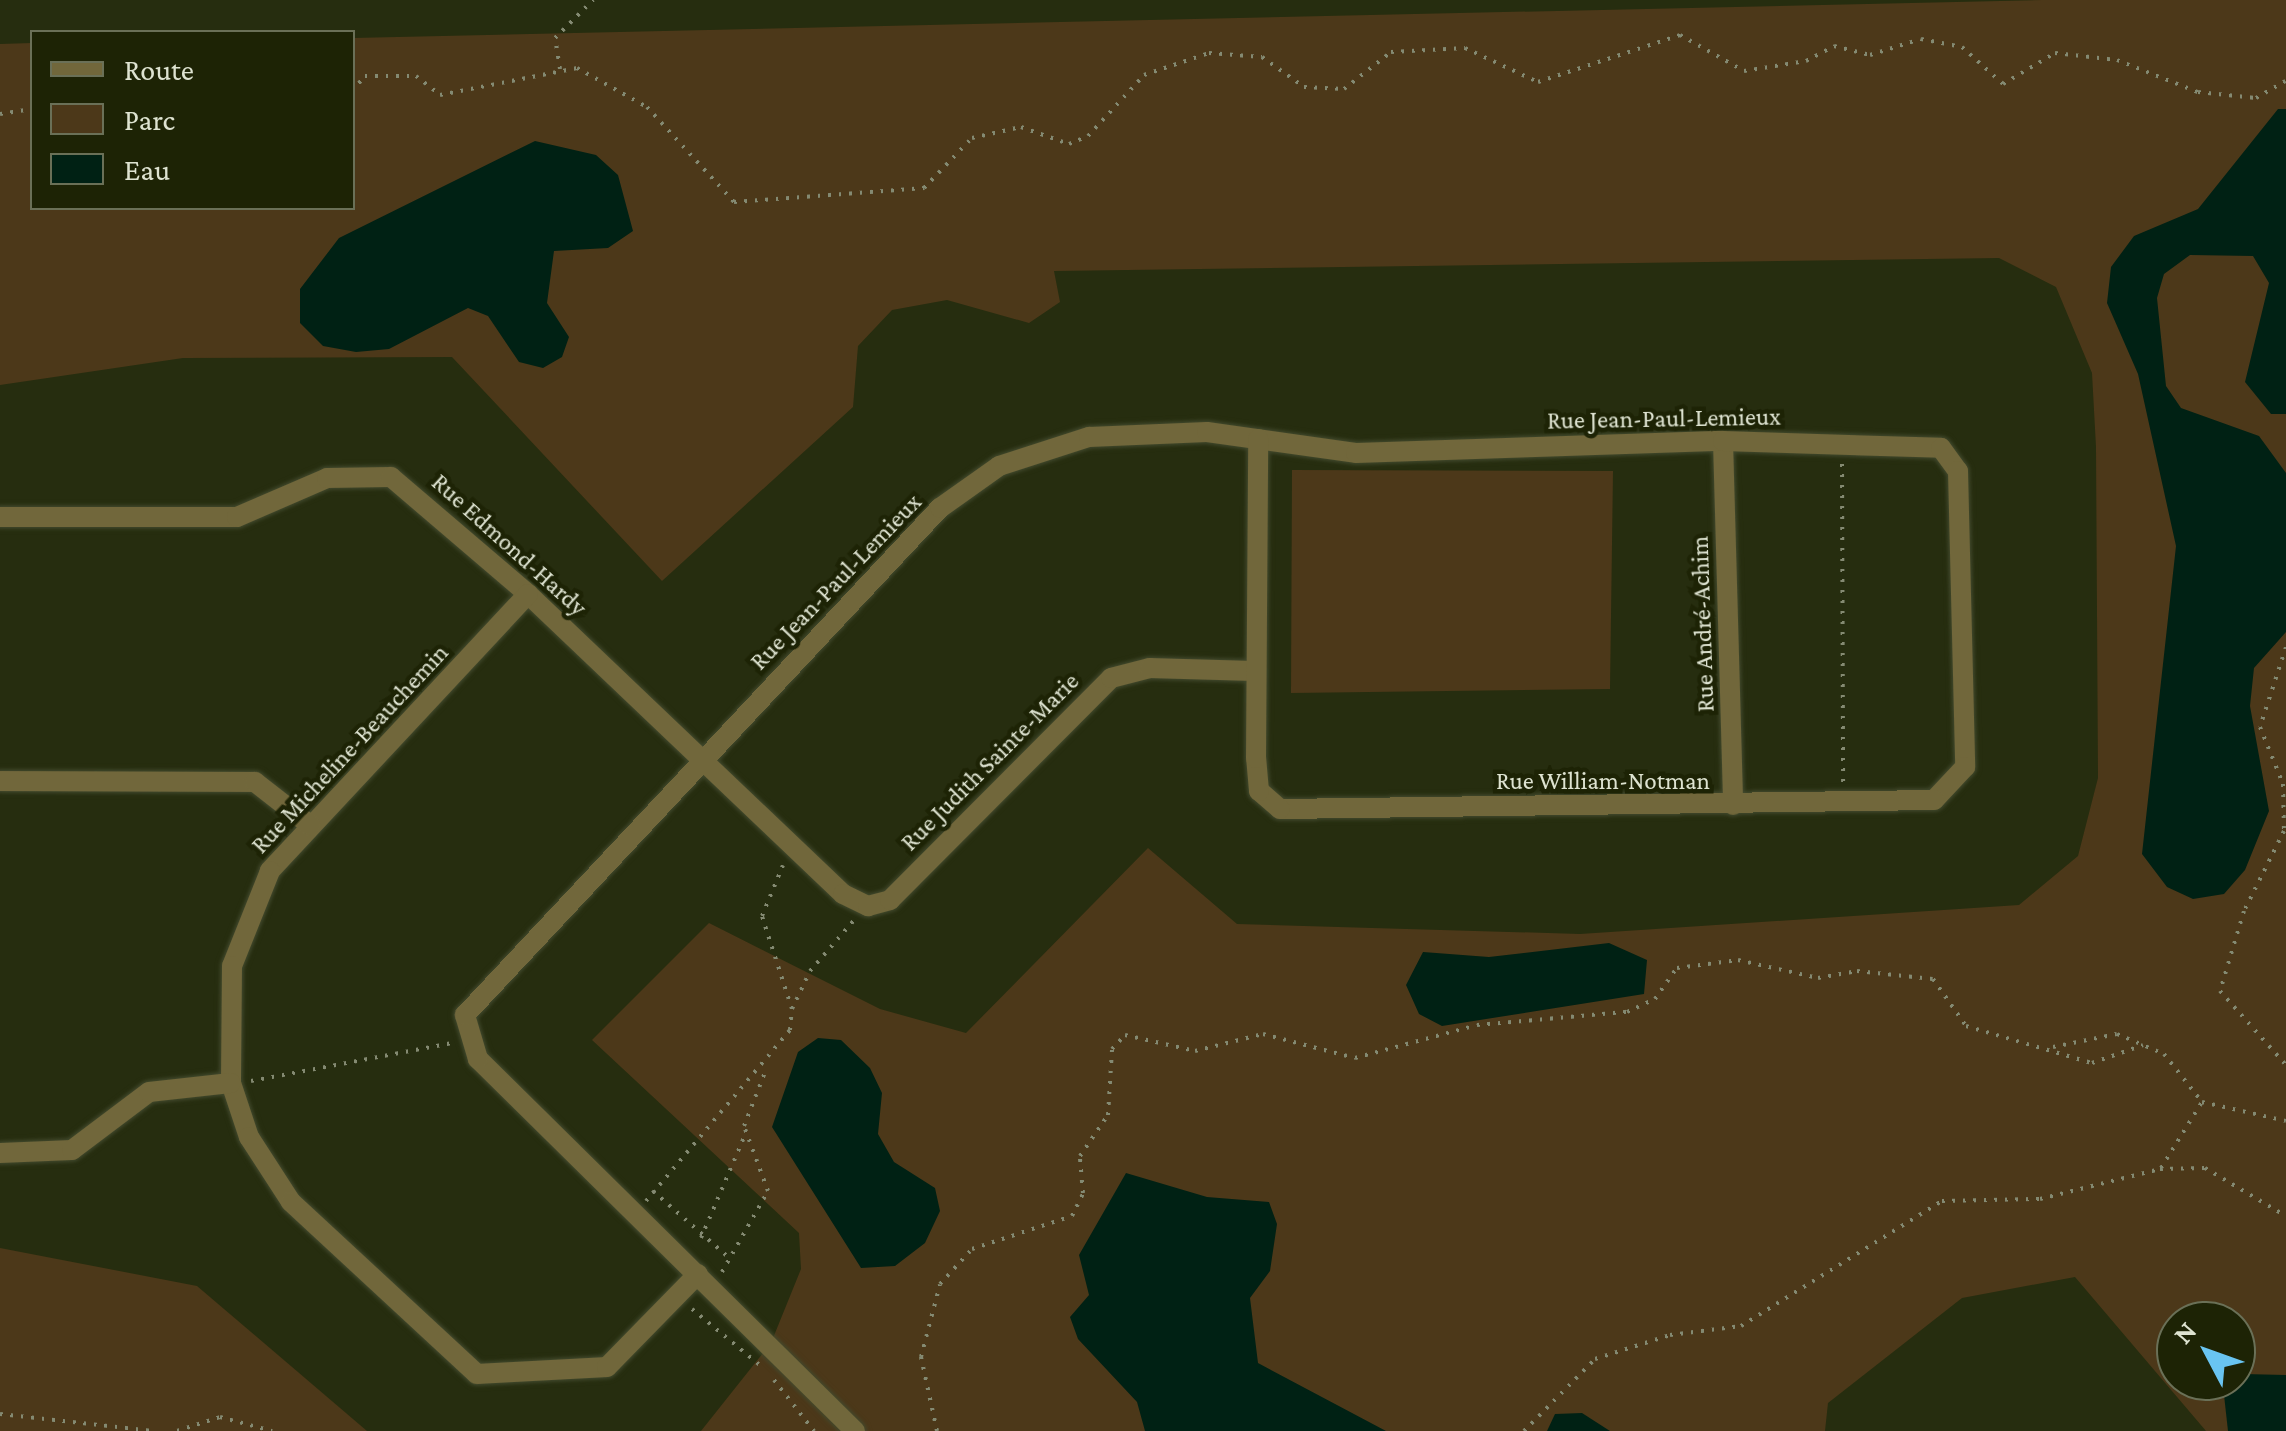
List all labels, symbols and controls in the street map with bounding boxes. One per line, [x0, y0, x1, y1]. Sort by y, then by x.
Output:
legend [30, 30, 355, 210]
text: Route [124, 53, 194, 86]
text: Parc [124, 103, 175, 136]
text: Eau [124, 153, 170, 186]
street label: Rue Jean-Paul-Lemieux [1547, 402, 1781, 436]
street label: Rue Edmond-Hardy [425, 467, 593, 623]
street label: Rue Jean-Paul-Lemieux [744, 488, 928, 676]
street label: Rue André-Achim [1685, 535, 1721, 713]
street label: Rue Micheline-Beauchemin [245, 638, 455, 860]
street label: Rue Judith Sainte-Marie [895, 667, 1085, 857]
street label: Rue William-Notman [1496, 766, 1710, 796]
north arrow [2156, 1301, 2256, 1401]
text: N [2167, 1315, 2202, 1350]

